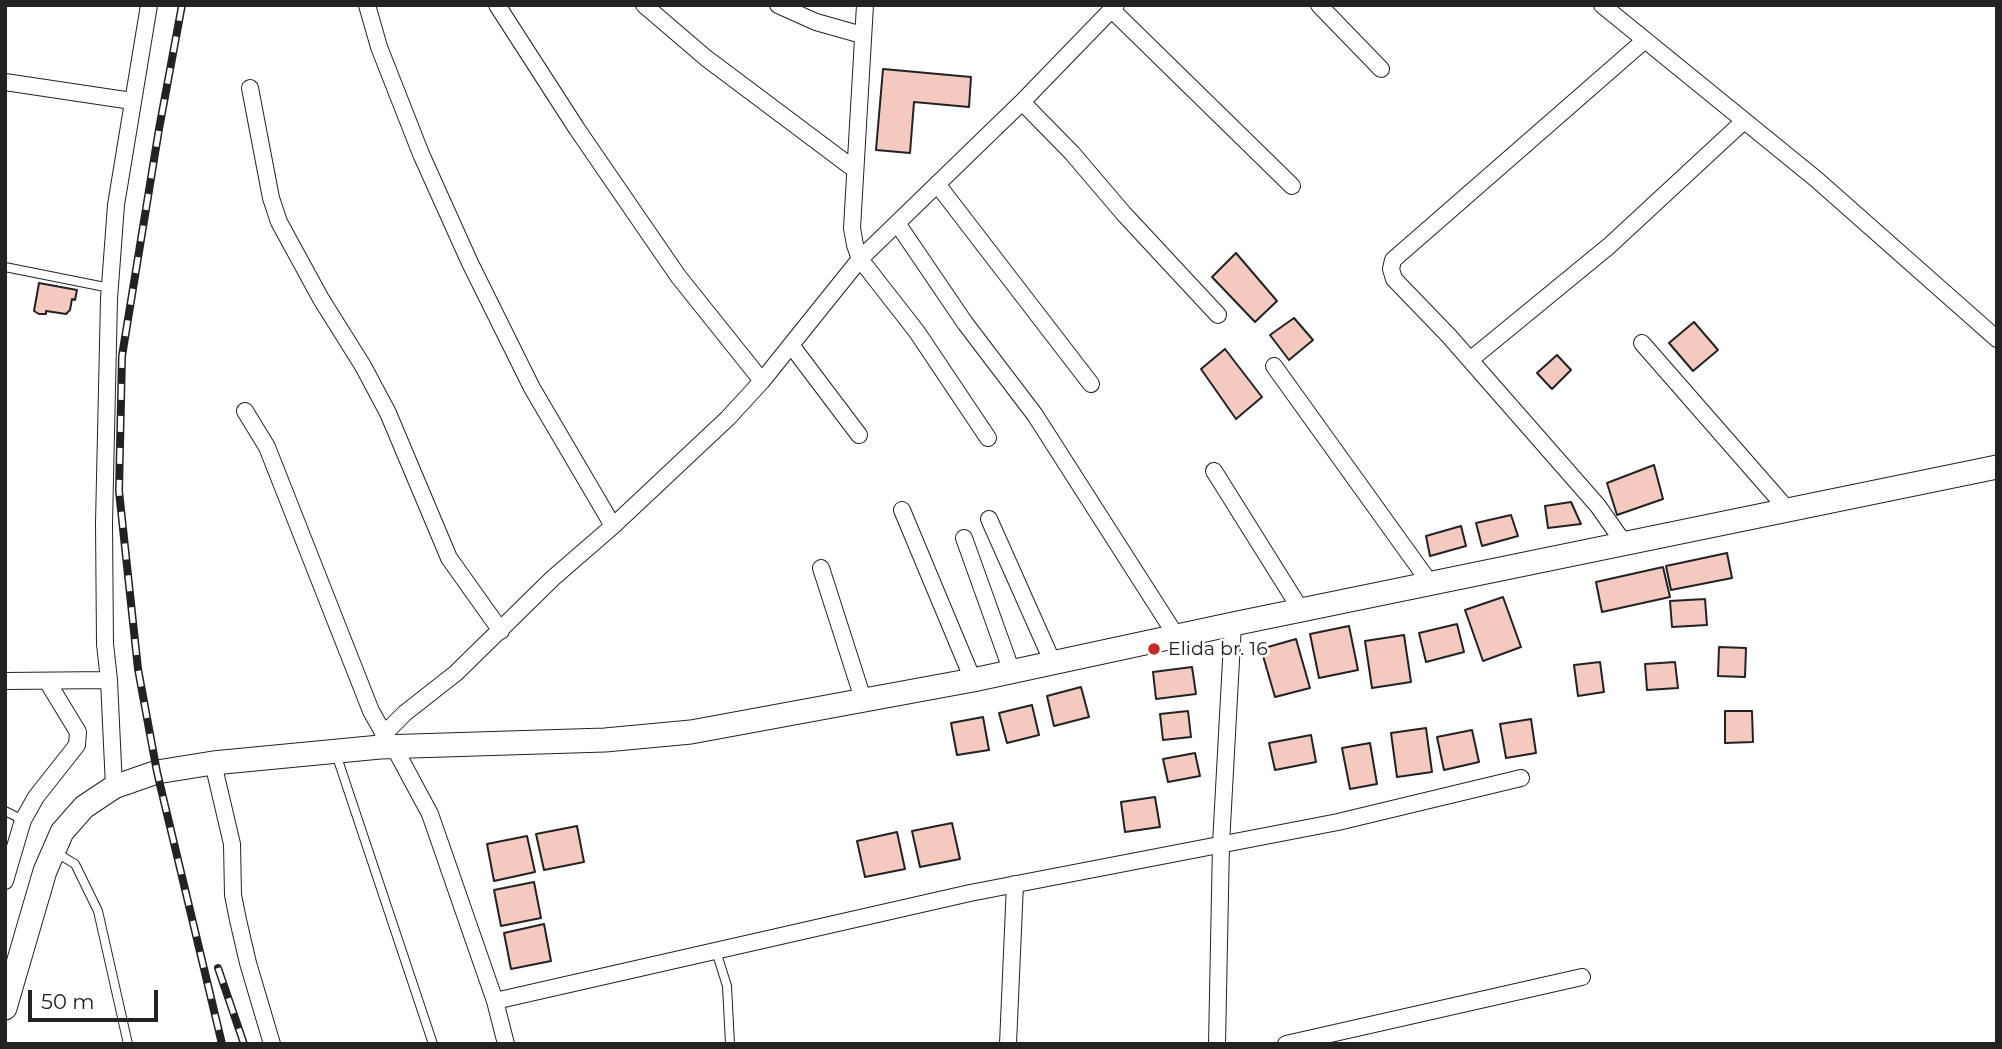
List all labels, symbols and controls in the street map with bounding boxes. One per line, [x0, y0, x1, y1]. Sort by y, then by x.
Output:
place label: Elida br. 16 [1168, 638, 1268, 660]
marker: Elida br. 16 [1146, 641, 1162, 657]
scale bar [32, 976, 161, 1020]
text: 50 m [41, 989, 95, 1014]

